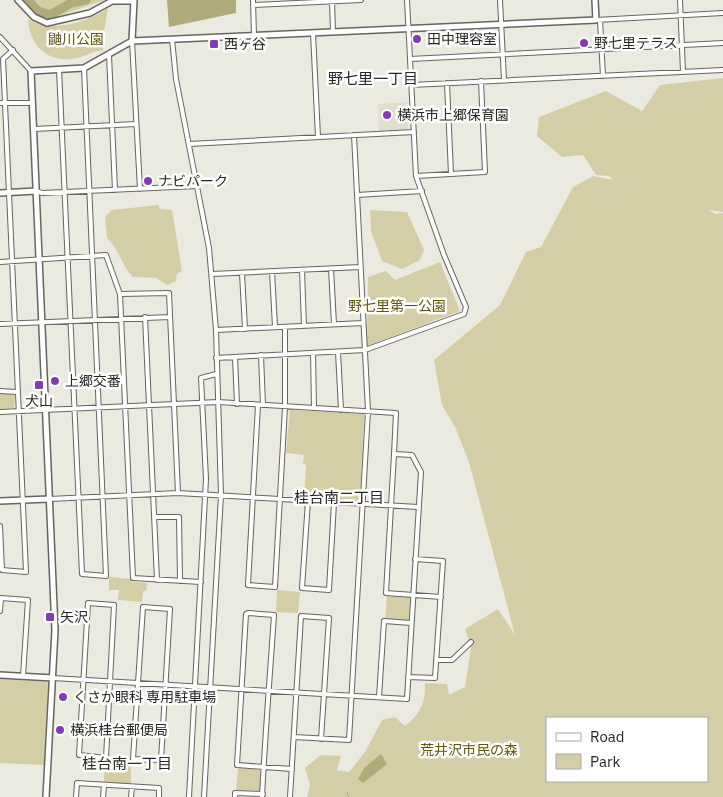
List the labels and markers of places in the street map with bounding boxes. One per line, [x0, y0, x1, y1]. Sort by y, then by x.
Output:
place label: 田中理容室 [427, 30, 497, 48]
marker: 田中理容室 [411, 33, 423, 45]
place label: 野七里テラス [594, 34, 678, 52]
place label: 西ヶ谷 [224, 35, 266, 53]
marker: 野七里テラス [578, 37, 590, 49]
marker: 西ヶ谷 [208, 38, 220, 50]
place label: 横浜市上郷保育園 [397, 106, 509, 124]
marker: 横浜市上郷保育園 [381, 109, 393, 121]
place label: ナビパーク [158, 172, 228, 190]
marker: ナビパーク [142, 175, 154, 187]
place label: 上郷交番 [65, 372, 121, 390]
marker: 上郷交番 [49, 375, 61, 387]
marker: 犬山 [33, 379, 45, 391]
place label: 犬山 [25, 392, 53, 410]
place label: 矢沢 [60, 608, 88, 626]
marker: 矢沢 [44, 611, 56, 623]
place label: くさか眼科 専用駐車場 [73, 688, 216, 706]
marker: くさか眼科 専用駐車場 [57, 691, 69, 703]
place label: 横浜桂台郵便局 [70, 721, 168, 739]
marker: 横浜桂台郵便局 [54, 724, 66, 736]

